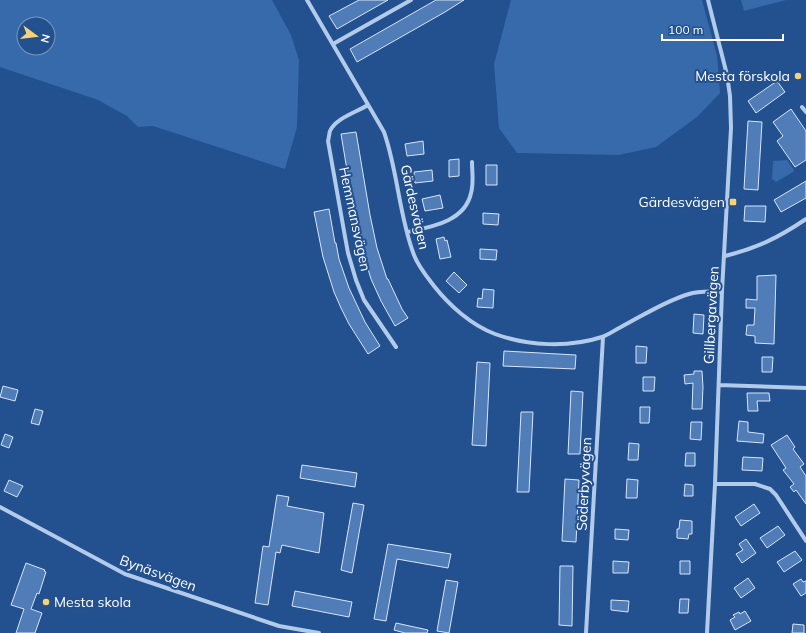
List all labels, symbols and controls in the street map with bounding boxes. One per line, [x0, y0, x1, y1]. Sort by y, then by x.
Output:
north arrow [16, 16, 56, 56]
scale bar [662, 16, 783, 42]
text: 100 m [668, 22, 703, 37]
text: N [38, 33, 53, 44]
place label: Mesta förskola [695, 67, 790, 85]
marker: Mesta förskola [793, 71, 803, 81]
street label: Gärdesvägen [396, 163, 434, 251]
street label: Hemmansvägen [335, 165, 375, 273]
place label: Gärdesvägen [638, 193, 725, 211]
marker: Gärdesvägen [728, 197, 738, 207]
street label: Gillbergavägen [699, 266, 723, 364]
street label: Söderbyvägen [573, 437, 595, 531]
street label: Bynäsvägen [117, 551, 199, 595]
place label: Mesta skola [54, 593, 131, 611]
marker: Mesta skola [41, 597, 51, 607]

